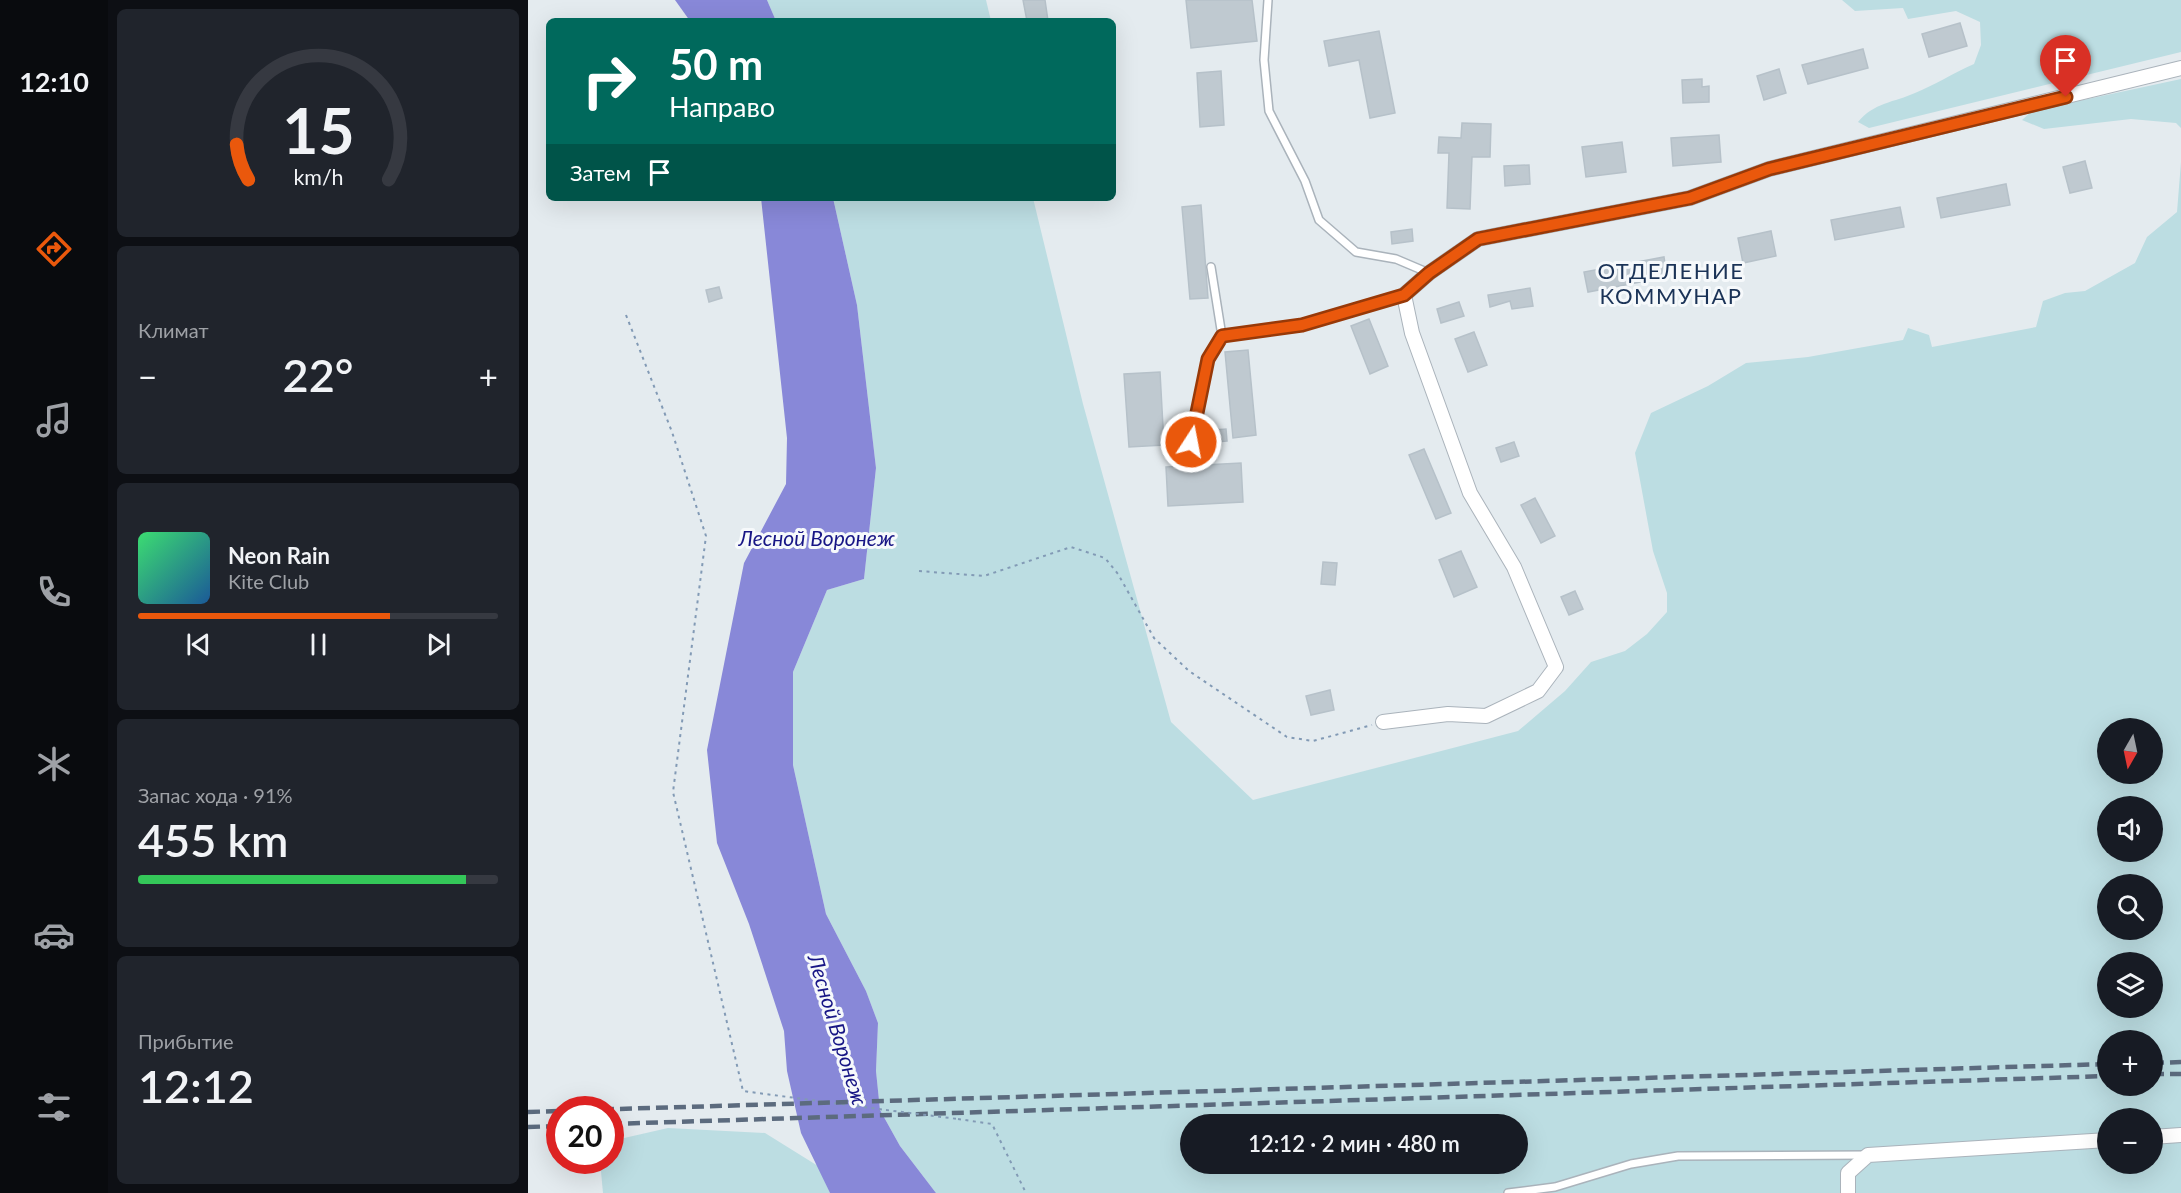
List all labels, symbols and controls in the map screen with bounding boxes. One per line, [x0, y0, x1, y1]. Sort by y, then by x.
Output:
pin [2040, 35, 2091, 97]
text: 50 m [669, 39, 763, 89]
icon: right [570, 42, 648, 120]
icon: arrive [2049, 44, 2082, 77]
text: 12:10 [19, 65, 89, 98]
text: Направо [669, 90, 775, 123]
text: 15 [282, 92, 354, 167]
icon: arrive [643, 156, 676, 189]
text: Затем [570, 159, 631, 186]
text: km/h [293, 164, 343, 190]
icon: directions [33, 228, 75, 270]
district label: ОТДЕЛЕНИЕ КОММУНАР [1597, 257, 1745, 309]
text: Климат [138, 318, 209, 342]
text: 22° [283, 348, 353, 402]
text: − [138, 356, 157, 396]
text: + [479, 356, 498, 396]
icon: music [33, 399, 75, 441]
position arrow [1159, 410, 1223, 474]
water label: Лесной Воронеж [738, 525, 896, 550]
text: Neon Rain [228, 542, 330, 569]
text: Kite Club [228, 569, 309, 593]
icon: phone [33, 571, 75, 613]
icon: previous [182, 628, 215, 661]
icon: pause [302, 628, 335, 661]
icon: next [422, 628, 455, 661]
north arrow [2097, 718, 2163, 784]
map controls [2097, 718, 2163, 1174]
icon: climate [33, 743, 75, 785]
text: Запас хода · 91% [138, 783, 293, 807]
button: sound [2097, 796, 2163, 862]
text: 455 km [138, 813, 288, 867]
button: search [2097, 874, 2163, 940]
icon: car [33, 914, 75, 956]
water label: Лесной Воронеж [803, 950, 873, 1109]
button: layers [2097, 952, 2163, 1018]
text: Прибытие [138, 1029, 234, 1053]
button: + [2097, 1030, 2163, 1096]
text: 12:12 [138, 1059, 254, 1113]
icon: filters [33, 1086, 75, 1128]
speed limit sign: 20 [546, 1096, 624, 1174]
button: − [2097, 1108, 2163, 1174]
text: 12:12 · 2 мин · 480 m [1248, 1130, 1460, 1157]

